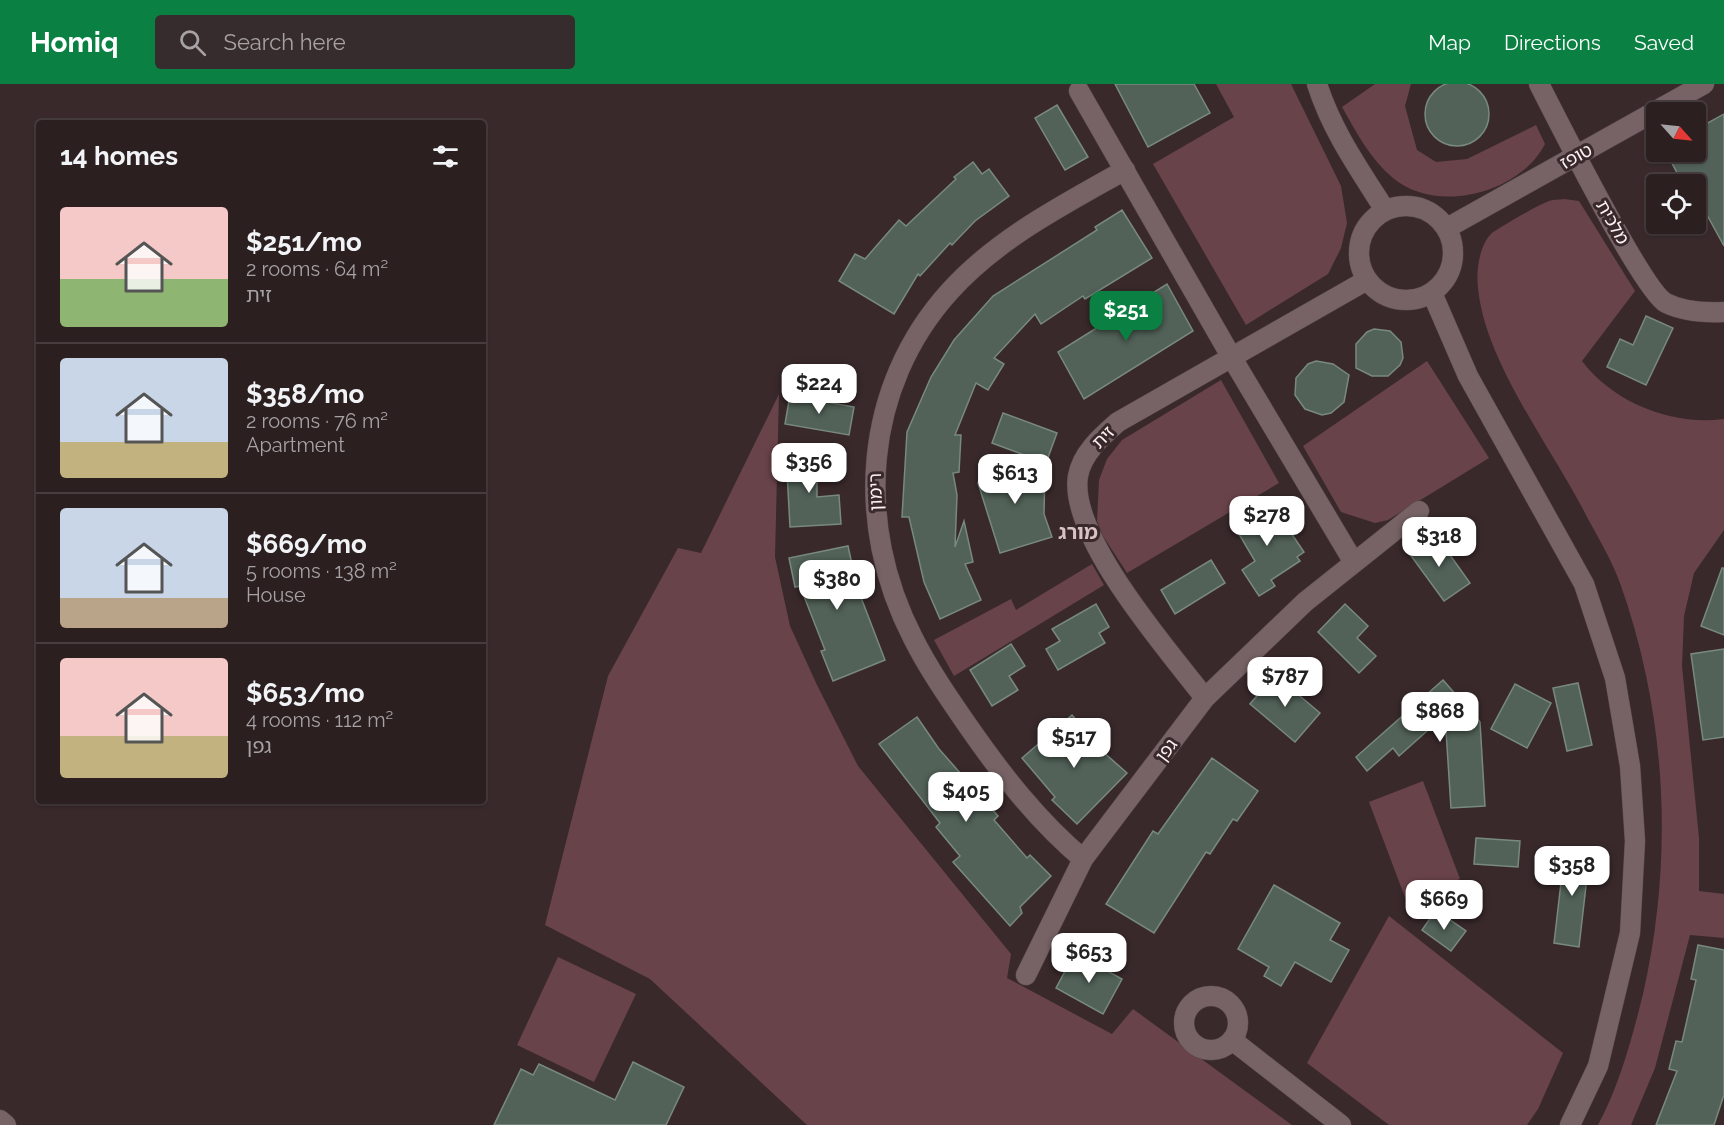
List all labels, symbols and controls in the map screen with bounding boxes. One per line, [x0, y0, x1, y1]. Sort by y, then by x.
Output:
search box [155, 15, 575, 69]
text: Homiq [30, 26, 119, 59]
icon: search [176, 26, 209, 59]
text: Search here [224, 29, 346, 55]
text: Map [1428, 30, 1471, 55]
text: Directions [1504, 30, 1601, 55]
text: Saved [1634, 30, 1694, 55]
north arrow [1646, 102, 1706, 162]
map controls [1646, 102, 1706, 234]
street label: טופז [1556, 139, 1596, 173]
icon: filters [429, 140, 462, 173]
text: 14 homes [60, 141, 178, 171]
button: locate [1646, 174, 1706, 234]
street label: מלכית [1592, 196, 1634, 248]
text: $251/mo [246, 227, 362, 257]
icon: home [108, 231, 180, 303]
text: 2 rooms · 64 m² [246, 257, 388, 281]
text: זית [246, 283, 272, 307]
pin: $251 [1090, 291, 1162, 342]
text: $251 [1104, 298, 1148, 322]
pin: $224 [783, 364, 855, 415]
text: $224 [796, 371, 842, 395]
text: $358/mo [246, 379, 364, 409]
icon: home [108, 382, 180, 454]
text: 2 rooms · 76 m² [246, 409, 388, 433]
street label: זית [1087, 421, 1119, 453]
text: Apartment [246, 433, 345, 457]
pin: $356 [773, 443, 845, 494]
text: $356 [786, 450, 832, 474]
pin: $613 [979, 454, 1051, 505]
text: $613 [992, 461, 1038, 485]
street label: רימון [864, 473, 886, 511]
pin: $278 [1231, 496, 1303, 547]
text: $278 [1243, 503, 1291, 527]
pin: $318 [1403, 517, 1475, 568]
district label: מורג [1058, 520, 1098, 544]
text: $318 [1416, 524, 1462, 548]
text: $669/mo [246, 529, 367, 559]
icon: home [108, 532, 180, 604]
text: 5 rooms · 138 m² [246, 559, 397, 583]
pin: $380 [801, 560, 873, 611]
text: $380 [813, 567, 861, 591]
text: House [246, 583, 306, 607]
pin: $787 [1249, 657, 1321, 708]
text: $787 [1261, 664, 1309, 688]
text: $653/mo [246, 678, 364, 708]
icon: home [108, 682, 180, 754]
pin: $868 [1404, 692, 1476, 743]
text: $868 [1416, 699, 1464, 723]
text: 4 rooms · 112 m² [246, 708, 393, 732]
pin: $517 [1038, 718, 1110, 769]
text: $517 [1052, 725, 1096, 749]
text: גפן [246, 734, 272, 758]
street label: גפן [1151, 734, 1181, 766]
pin: $405 [930, 772, 1002, 823]
text: $405 [942, 779, 990, 803]
pin: $358 [1536, 846, 1608, 897]
text: $358 [1549, 853, 1595, 877]
pin: $669 [1408, 880, 1480, 931]
text: $669 [1420, 887, 1468, 911]
pin: $653 [1053, 933, 1125, 984]
text: $653 [1065, 940, 1113, 964]

